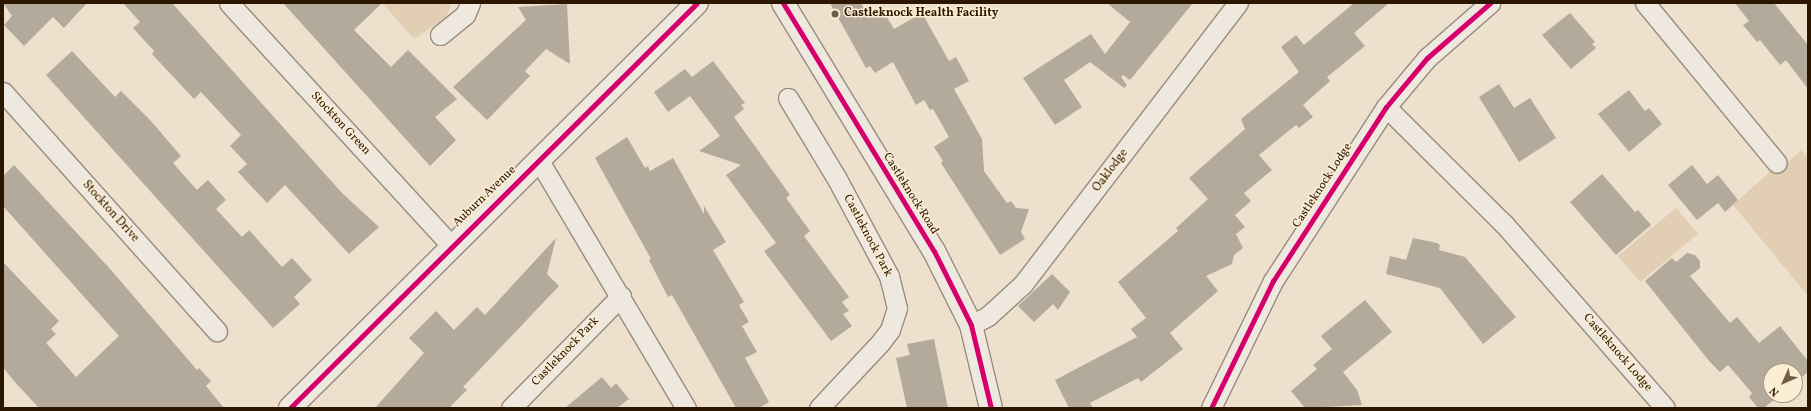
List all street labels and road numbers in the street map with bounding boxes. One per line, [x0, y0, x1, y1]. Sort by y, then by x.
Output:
street label: Stockton Green [307, 89, 373, 159]
street label: Castleknock Lodge [1290, 141, 1356, 231]
street label: Oaklodge [1090, 147, 1132, 195]
street label: Castleknock Road [879, 150, 941, 238]
street label: Auburn Avenue [450, 163, 520, 231]
street label: Stockton Drive [79, 178, 141, 246]
street label: Castleknock Park [839, 192, 895, 280]
street label: Castleknock Lodge [1579, 311, 1655, 395]
street label: Castleknock Park [529, 314, 603, 390]

